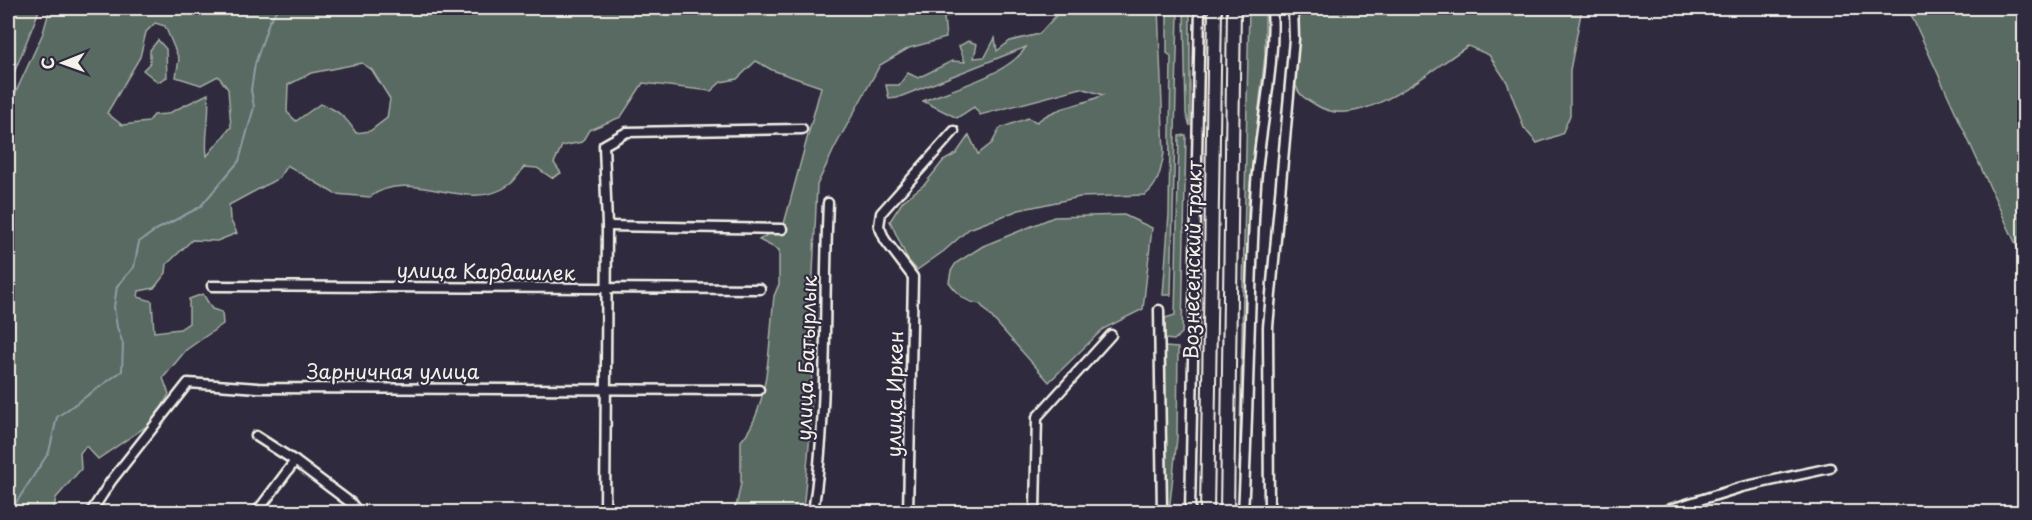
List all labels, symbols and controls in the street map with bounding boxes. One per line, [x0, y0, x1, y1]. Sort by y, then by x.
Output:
north arrow [33, 33, 93, 93]
text: С [35, 57, 59, 70]
street label: Вознесенский тракт [1175, 160, 1209, 360]
street label: улица Кардашлек [396, 254, 576, 288]
street label: улица Батырлык [788, 275, 824, 441]
street label: улица Иркен [878, 330, 910, 458]
street label: Зарничная улица [307, 356, 480, 386]

